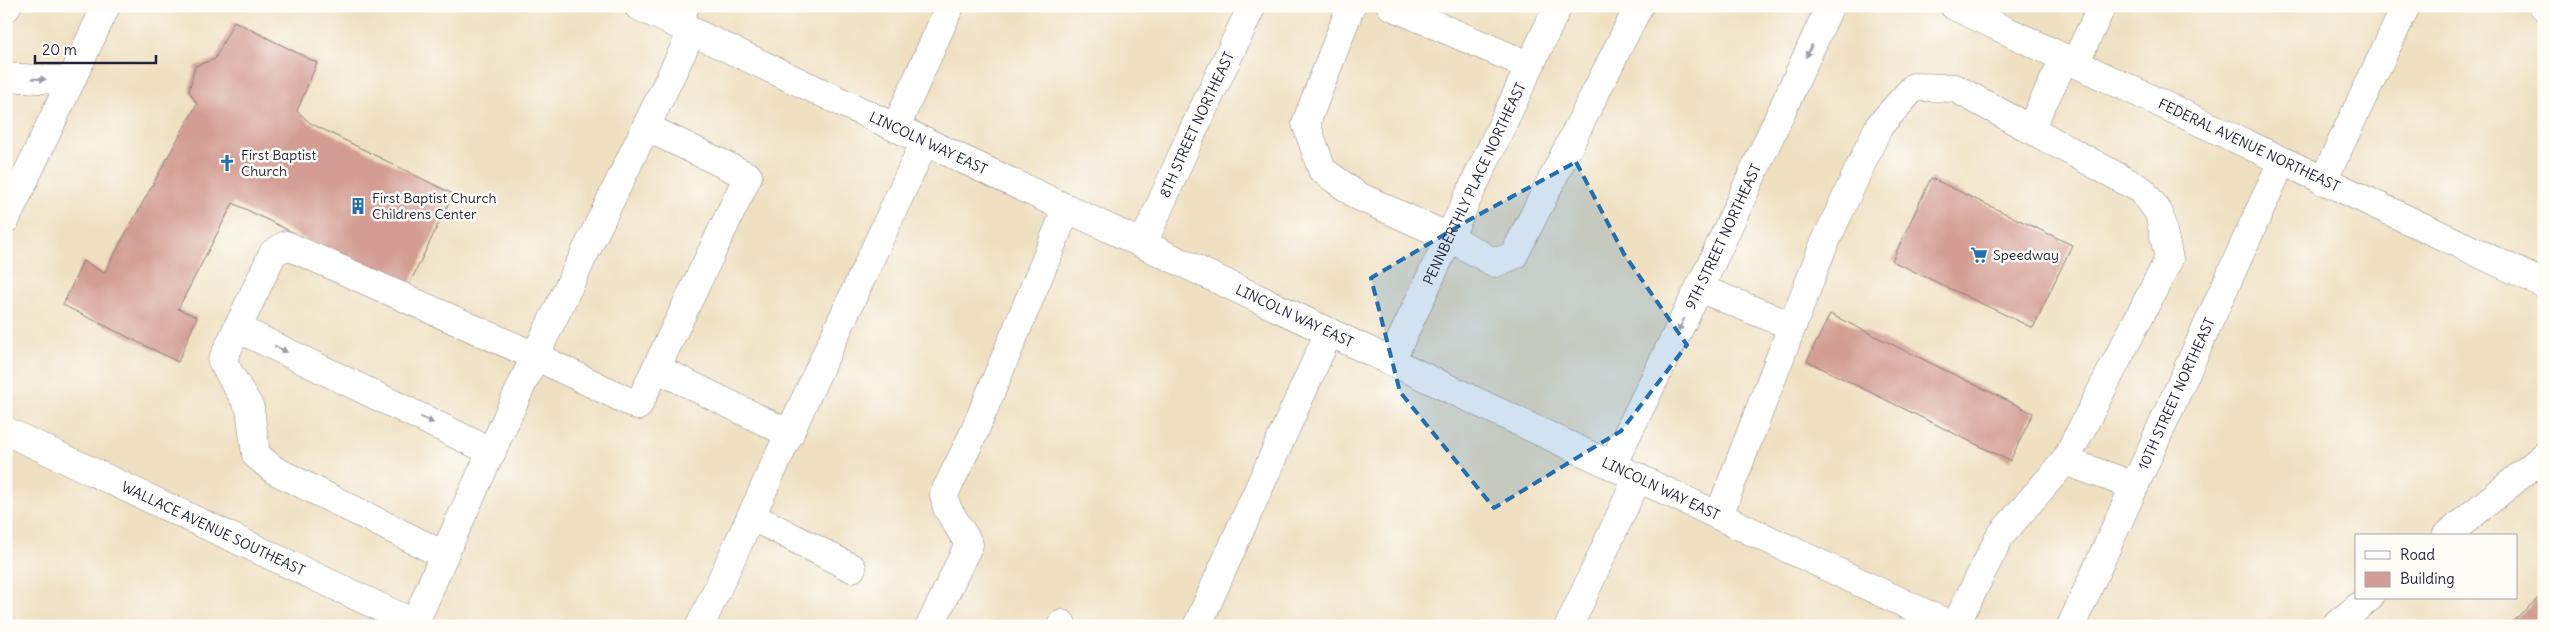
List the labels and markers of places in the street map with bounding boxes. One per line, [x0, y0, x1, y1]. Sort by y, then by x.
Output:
place label: First Baptist Church [241, 146, 316, 180]
church icon: First Baptist Church [217, 153, 237, 173]
place label: First Baptist Church Childrens Center [372, 189, 497, 223]
building icon: First Baptist Church Childrens Center [348, 196, 368, 216]
supermarket icon: Speedway [1969, 245, 1989, 265]
place label: Speedway [1993, 246, 2059, 264]

